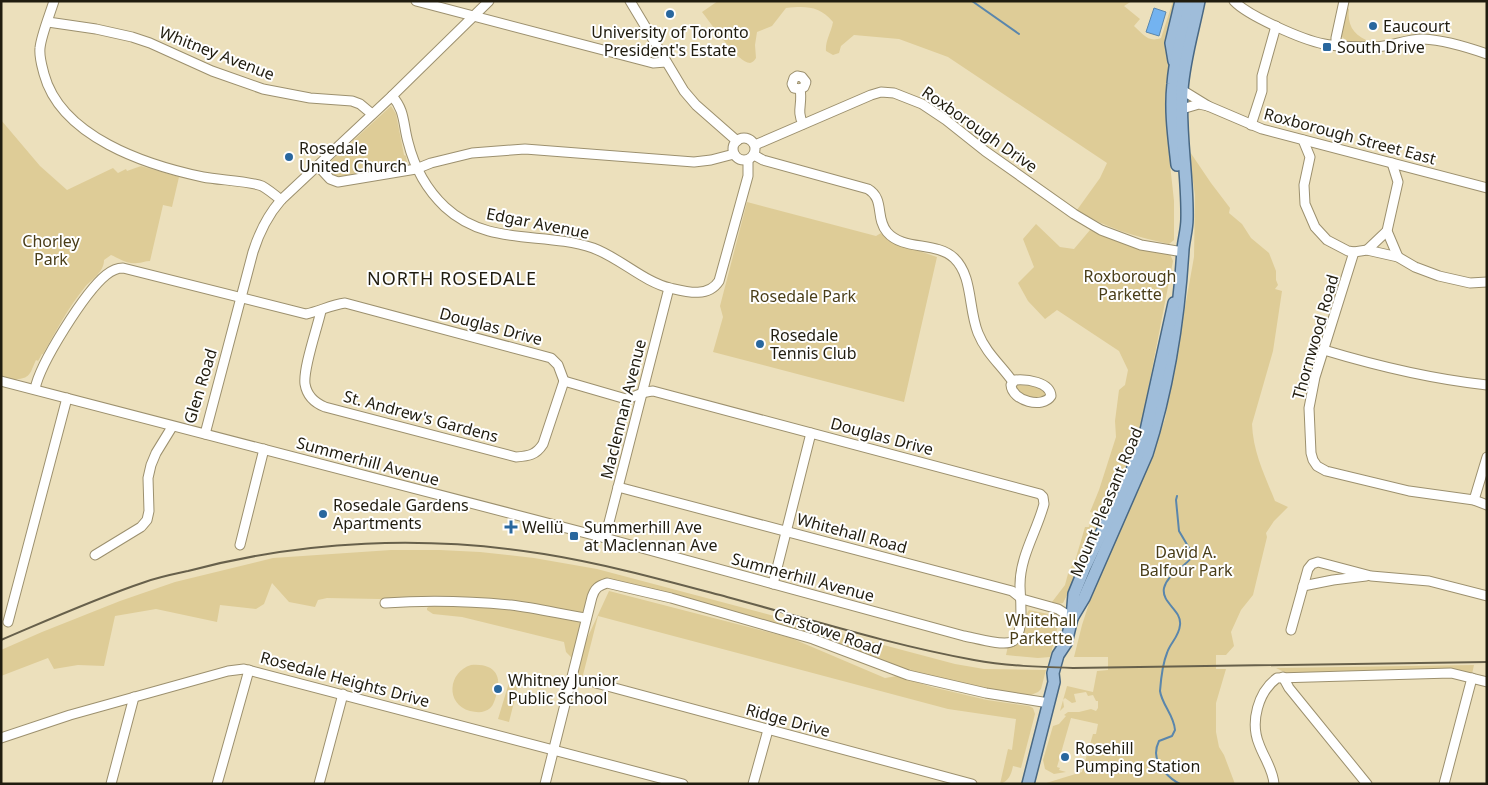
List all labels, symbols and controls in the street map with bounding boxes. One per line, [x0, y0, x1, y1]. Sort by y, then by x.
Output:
marker: University of Toronto President's Estate [664, 8, 676, 20]
place label: Eaucourt [1383, 15, 1451, 37]
marker: Eaucourt [1367, 20, 1379, 32]
street label: Whitney Avenue [156, 21, 278, 85]
place label: University of Toronto President's Estate [591, 21, 749, 61]
place label: South Drive [1337, 36, 1425, 58]
marker: South Drive [1321, 41, 1333, 53]
street label: Roxborough Drive [918, 81, 1042, 177]
street label: Roxborough Street East [1262, 102, 1439, 170]
place label: Rosedale United Church [299, 137, 407, 177]
marker: Rosedale United Church [283, 151, 295, 163]
street label: Edgar Avenue [485, 202, 591, 244]
park label: Chorley Park [22, 230, 80, 270]
park label: Roxborough Parkette [1084, 265, 1176, 305]
district label: NORTH ROSEDALE [367, 266, 537, 290]
street label: Thornwood Road [1287, 272, 1343, 402]
park label: Rosedale Park [750, 285, 857, 307]
street label: Douglas Drive [437, 302, 545, 350]
place label: Rosedale Tennis Club [770, 324, 857, 364]
street label: Maclennan Avenue [595, 337, 651, 481]
marker: Rosedale Tennis Club [754, 338, 766, 350]
street label: Glen Road [178, 346, 222, 426]
street label: St. Andrew's Gardens [341, 385, 501, 447]
street label: Douglas Drive [828, 412, 936, 460]
street label: Mount Pleasant Road [1064, 424, 1148, 580]
street label: Summerhill Avenue [294, 431, 442, 491]
place label: Rosedale Gardens Apartments [333, 494, 469, 534]
marker: Rosedale Gardens Apartments [317, 508, 329, 520]
street label: Whitehall Road [794, 508, 910, 558]
place label: Wellü [522, 516, 564, 538]
place label: Summerhill Ave at Maclennan Ave [584, 516, 717, 556]
marker: Wellü [504, 520, 518, 534]
marker: Summerhill Ave at Maclennan Ave [568, 530, 580, 542]
park label: David A. Balfour Park [1139, 541, 1233, 581]
street label: Summerhill Avenue [729, 547, 877, 607]
street label: Carstowe Road [771, 602, 885, 660]
park label: Whitehall Parkette [1006, 609, 1076, 649]
street label: Rosedale Heights Drive [258, 646, 432, 712]
place label: Whitney Junior Public School [508, 669, 619, 709]
marker: Whitney Junior Public School [492, 683, 504, 695]
street label: Ridge Drive [743, 698, 833, 742]
place label: Rosehill Pumping Station [1075, 737, 1200, 777]
marker: Rosehill Pumping Station [1059, 751, 1071, 763]

